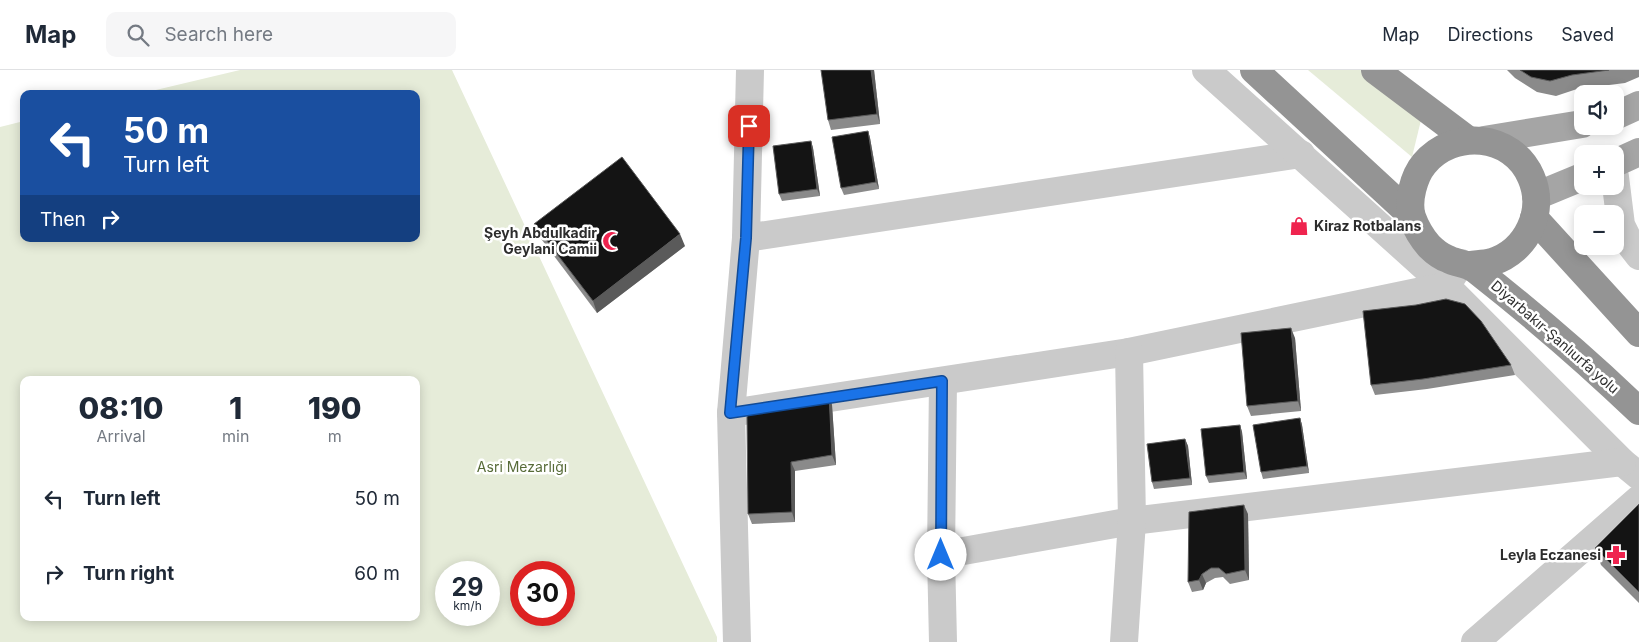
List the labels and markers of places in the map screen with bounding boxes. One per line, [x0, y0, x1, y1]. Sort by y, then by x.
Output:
pin [728, 105, 770, 147]
shop icon: Kiraz Rotbalans [1288, 215, 1310, 237]
place label: Kiraz Rotbalans [1314, 217, 1421, 234]
place label: Şeyh Abdulkadir Geylani Camii [484, 224, 597, 257]
mosque icon: Şeyh Abdulkadir Geylani Camii [601, 230, 623, 252]
pharmacy icon: Leyla Eczanesi [1605, 544, 1627, 566]
place label: Leyla Eczanesi [1500, 546, 1601, 563]

